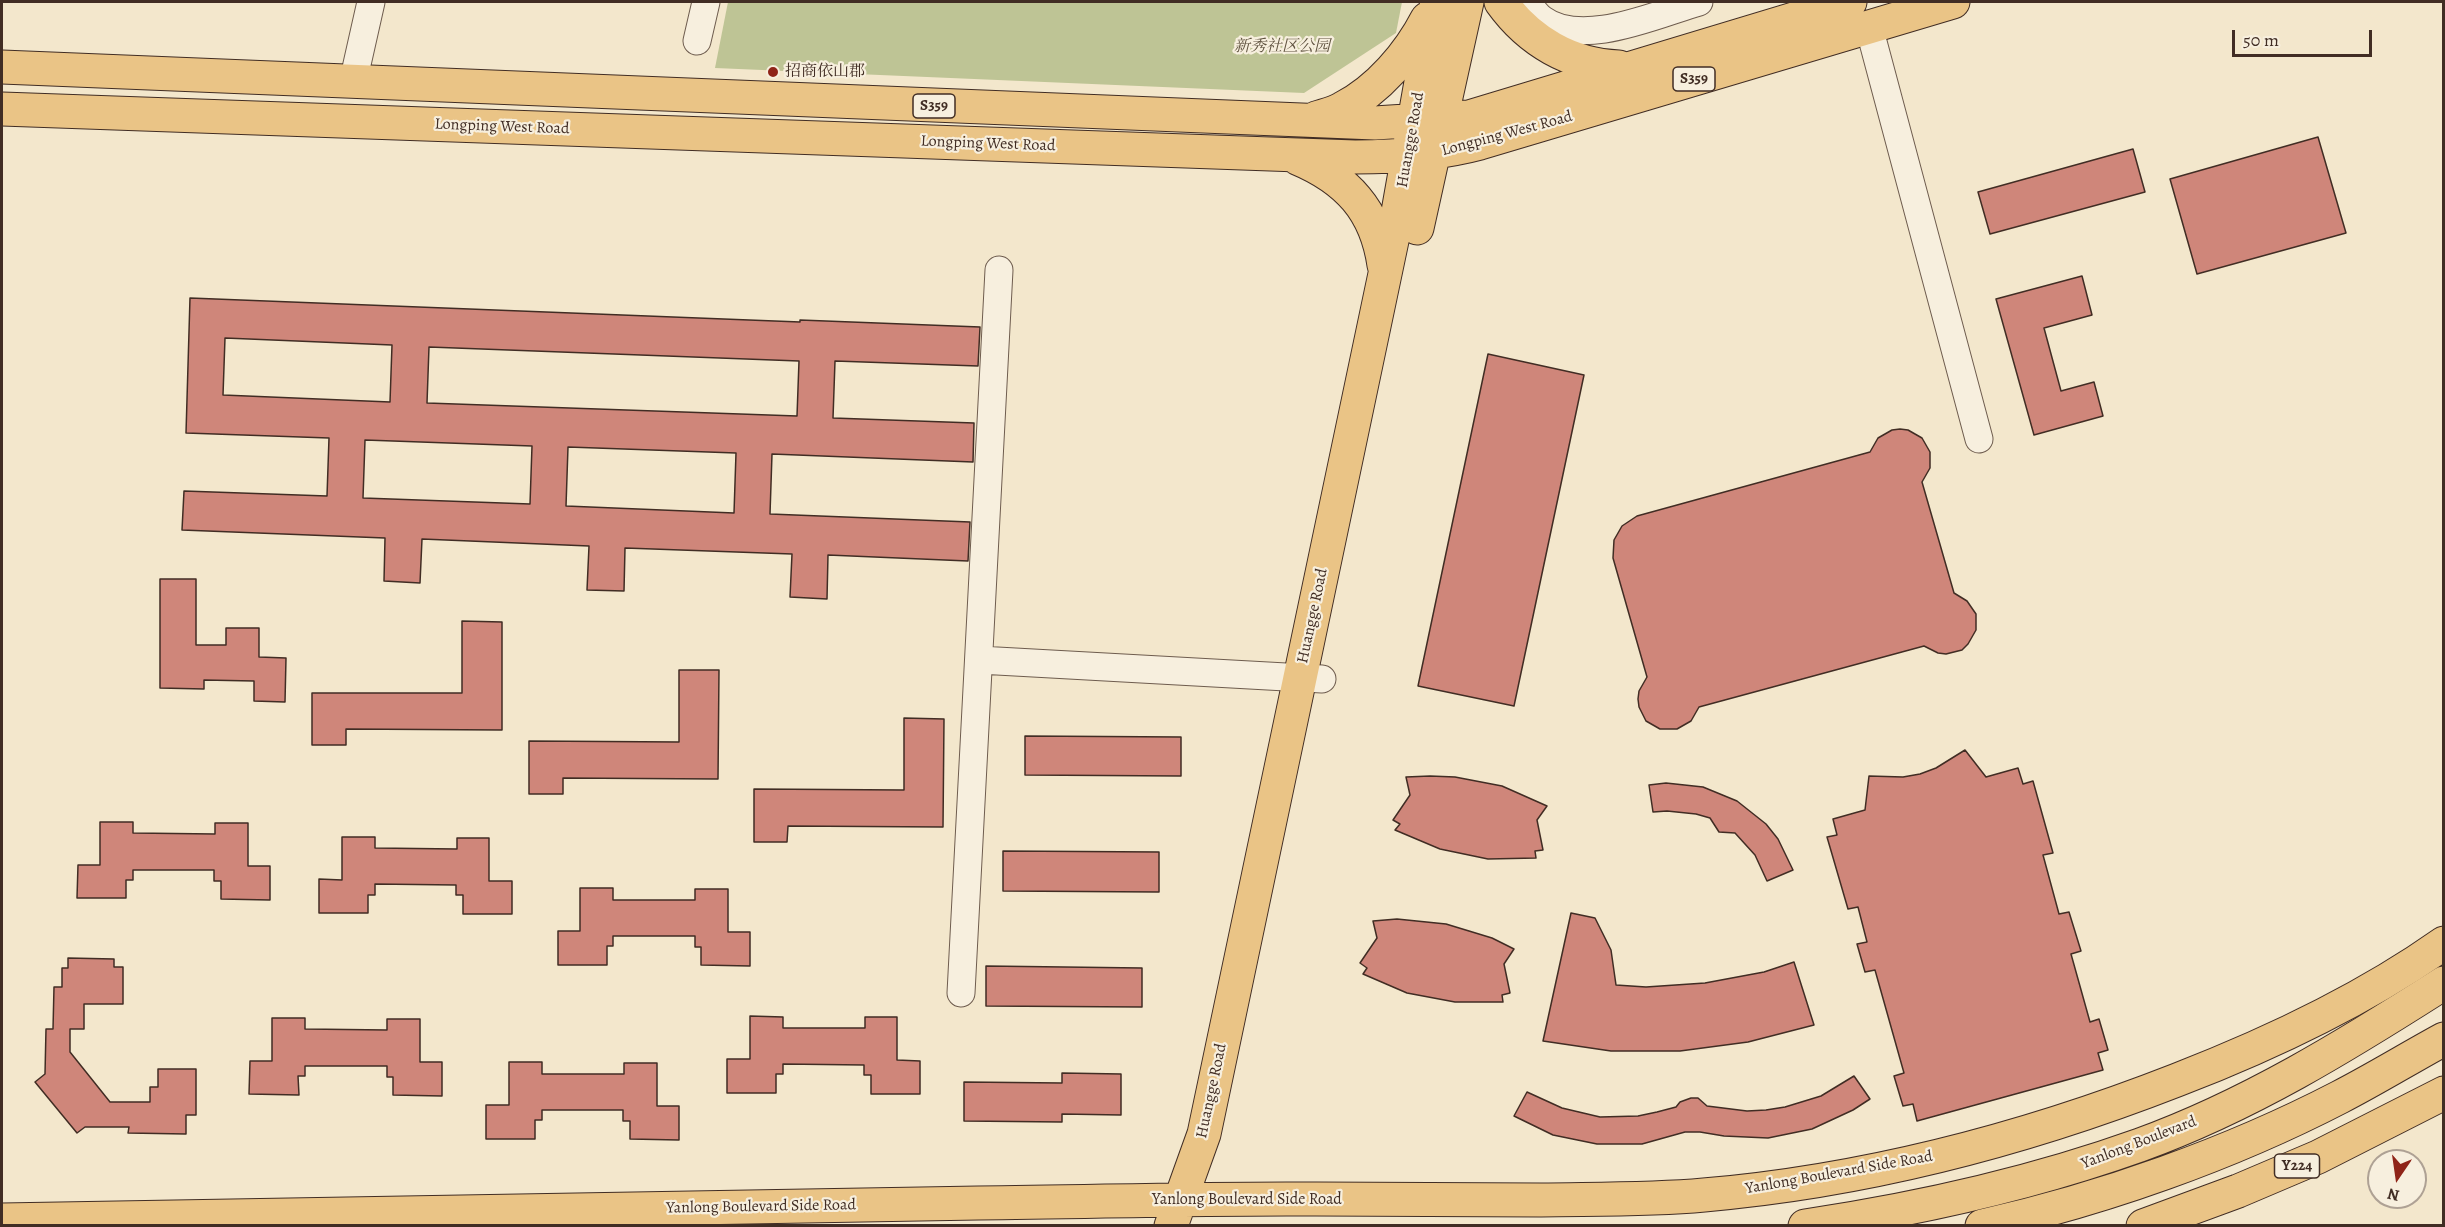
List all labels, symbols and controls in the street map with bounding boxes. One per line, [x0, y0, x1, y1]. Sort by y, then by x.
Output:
scale bar [2235, 18, 2374, 56]
text: 50 m [2243, 28, 2279, 52]
park label: 新秀社区公园 [1234, 37, 1330, 57]
place label: 招商依山郡 [785, 62, 865, 82]
marker: 招商依山郡 [766, 65, 780, 79]
road number: S359 [1673, 67, 1715, 91]
street label: Huangge Road [1393, 91, 1429, 189]
road number: S359 [913, 94, 955, 118]
street label: Longping West Road [1439, 107, 1575, 161]
street label: Longping West Road [434, 115, 570, 139]
street label: Longping West Road [920, 132, 1056, 156]
street label: Huangge Road [1294, 567, 1332, 665]
street label: Huangge Road [1193, 1042, 1231, 1140]
street label: Yanlong Boulevard [2079, 1112, 2199, 1174]
street label: Yanlong Boulevard Side Road [1744, 1147, 1934, 1199]
north arrow [2367, 1149, 2427, 1209]
road number: Y224 [2274, 1154, 2320, 1178]
text: N [2385, 1183, 2402, 1207]
street label: Yanlong Boulevard Side Road [1152, 1190, 1342, 1210]
street label: Yanlong Boulevard Side Road [666, 1196, 856, 1218]

